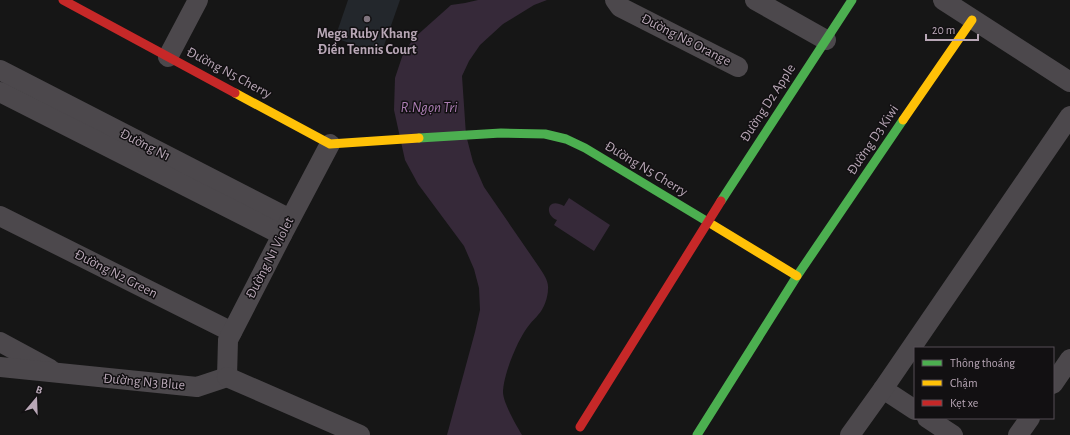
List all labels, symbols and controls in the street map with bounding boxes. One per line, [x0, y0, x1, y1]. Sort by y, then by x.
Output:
street label: Đường N8 Orange [639, 11, 733, 69]
marker: Mega Ruby Khang Điền Tennis Court [362, 14, 372, 24]
scale bar [926, 16, 978, 42]
text: 20 m [932, 24, 955, 36]
place label: Mega Ruby Khang Điền Tennis Court [317, 27, 418, 57]
street label: Đường N5 Cherry [184, 45, 274, 101]
street label: Đường D2 Apple [738, 62, 798, 144]
water label: R.Ngọn Tri [401, 100, 457, 115]
street label: Đường D3 Kiwi [845, 102, 901, 178]
street label: Đường N1 [118, 126, 172, 164]
street label: Đường N5 Cherry [602, 139, 690, 199]
street label: Đường N1 Violet [243, 215, 297, 301]
street label: Đường N2 Green [72, 247, 160, 301]
legend [914, 347, 1054, 419]
text: Thông thoáng [950, 357, 1015, 369]
street label: Đường N3 Blue [102, 371, 186, 393]
text: Chậm [950, 377, 978, 389]
north arrow [16, 379, 56, 419]
text: B [34, 384, 44, 396]
text: Kẹt xe [950, 397, 978, 409]

